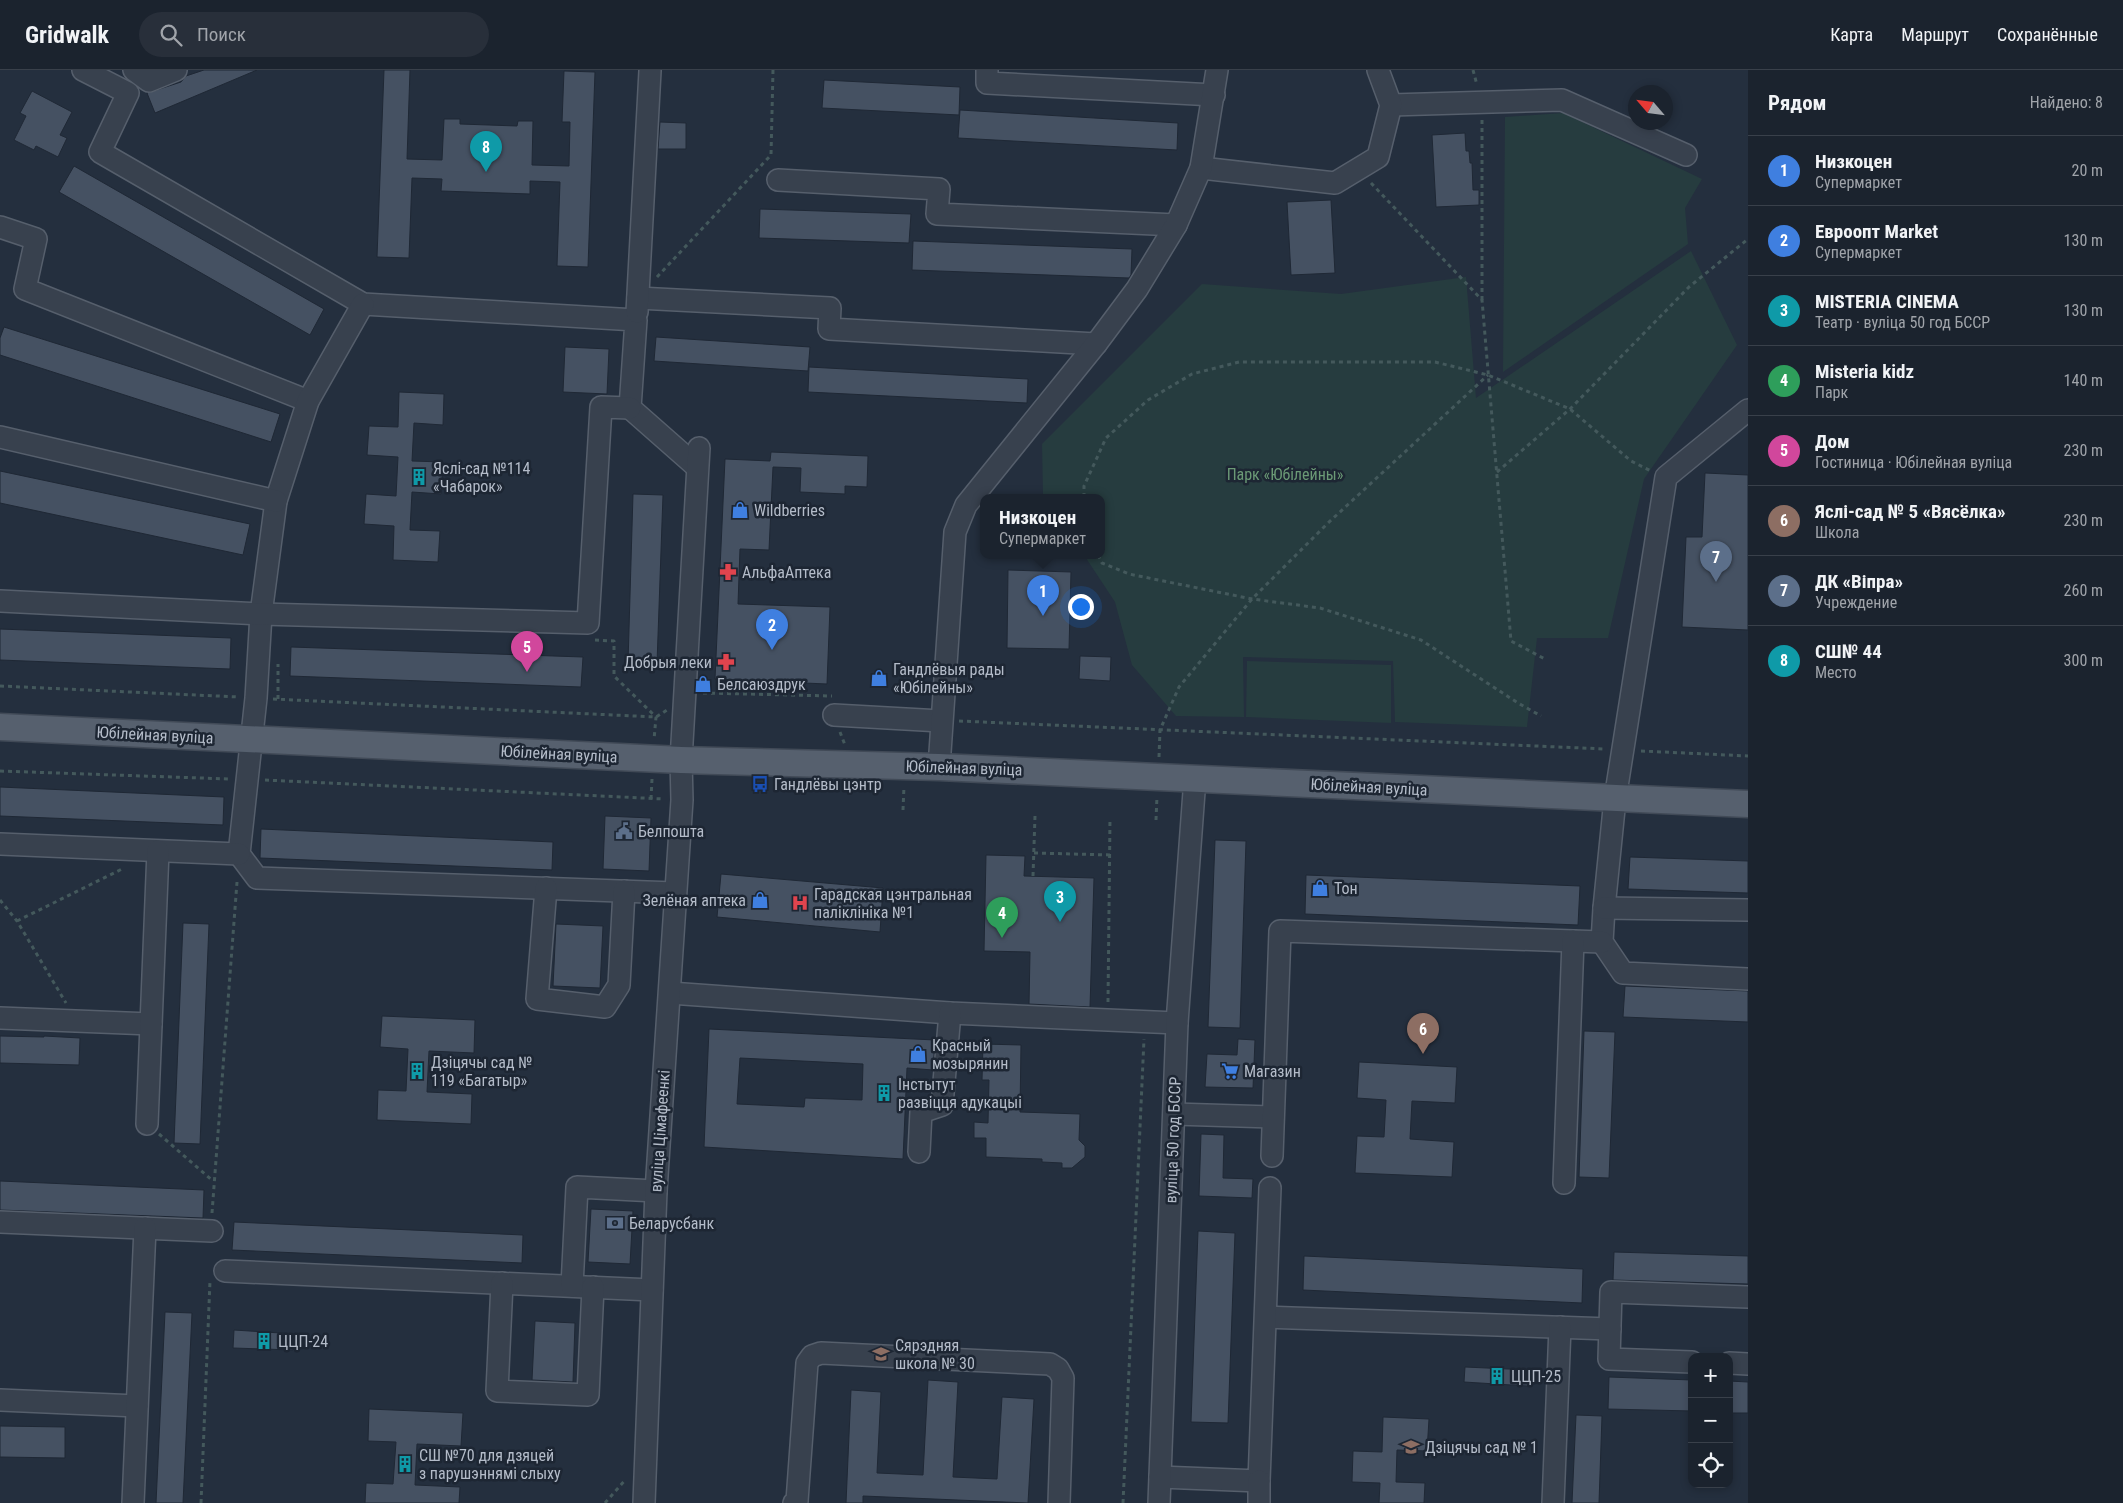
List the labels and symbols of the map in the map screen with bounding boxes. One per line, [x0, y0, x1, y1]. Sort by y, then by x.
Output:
north arrow [1628, 85, 1673, 130]
pin: 8 [470, 131, 502, 172]
place label: Яслі-сад №114 «Чабарок» [433, 459, 530, 496]
park label: Парк «Юбілейны» [1227, 465, 1344, 484]
building icon: Яслі-сад №114 «Чабарок» [409, 467, 429, 487]
shop icon: Wildberries [730, 500, 750, 520]
place label: Wildberries [754, 501, 825, 520]
pin: 7 [1700, 541, 1732, 582]
pharmacy icon: АльфаАптека [718, 562, 738, 582]
place label: АльфаАптека [742, 563, 831, 582]
pin: 1 [1027, 575, 1059, 616]
your location [1068, 594, 1094, 620]
pin: 2 [756, 609, 788, 650]
pin: 5 [511, 631, 543, 672]
pharmacy icon: Добрыя леки [716, 652, 736, 672]
place label: Добрыя леки [624, 653, 712, 672]
place label: Гандлёвыя рады «Юбілейны» [893, 660, 1005, 697]
shop icon: Гандлёвыя рады «Юбілейны» [869, 668, 889, 688]
shop icon: Белсаюздрук [693, 674, 713, 694]
place label: Белсаюздрук [717, 675, 806, 694]
street label: Юбілейная вуліца [96, 722, 214, 748]
street label: Юбілейная вуліца [500, 741, 618, 767]
street label: Юбілейная вуліца [905, 756, 1023, 780]
bus stop icon: Гандлёвы цэнтр [750, 774, 770, 794]
street label: Юбілейная вуліца [1310, 774, 1428, 800]
place label: Гандлёвы цэнтр [774, 775, 882, 794]
public building icon: Белпошта [614, 821, 634, 841]
place label: Белпошта [638, 822, 704, 841]
shop icon: Тон [1310, 878, 1330, 898]
place label: Тон [1334, 879, 1358, 898]
pin: 3 [1044, 881, 1076, 922]
place label: Гарадская цэнтральная паліклініка №1 [814, 885, 972, 922]
shop icon: Зелёная аптека [750, 890, 770, 910]
place label: Зелёная аптека [643, 891, 746, 910]
hospital icon: Гарадская цэнтральная паліклініка №1 [790, 893, 810, 913]
pin: 4 [986, 897, 1018, 938]
pin: 6 [1407, 1013, 1439, 1054]
place label: Красный мозырянин [932, 1036, 1008, 1073]
shop icon: Красный мозырянин [908, 1044, 928, 1064]
place label: Дзіцячы сад № 119 «Багатыр» [431, 1053, 532, 1090]
building icon: Дзіцячы сад № 119 «Багатыр» [407, 1061, 427, 1081]
supermarket icon: Магазин [1220, 1061, 1240, 1081]
place label: Магазин [1244, 1062, 1301, 1081]
street label: вуліца Цімафеенкі [646, 1069, 674, 1193]
place label: Інстытут развіцця адукацыі [898, 1075, 1022, 1112]
street label: вуліца 50 год БССР [1161, 1076, 1185, 1204]
building icon: Інстытут развіцця адукацыі [874, 1083, 894, 1103]
bank icon: Беларусбанк [605, 1213, 625, 1233]
place label: Беларусбанк [629, 1214, 714, 1233]
building icon: ЦЦП-24 [254, 1331, 274, 1351]
place label: ЦЦП-24 [278, 1332, 328, 1351]
place label: Сярэдняя школа № 30 [895, 1336, 975, 1373]
school or university icon: Сярэдняя школа № 30 [871, 1344, 891, 1364]
building icon: ЦЦП-25 [1487, 1366, 1507, 1386]
place label: ЦЦП-25 [1511, 1367, 1561, 1386]
school or university icon: Дзіцячы сад № 1 [1401, 1437, 1421, 1457]
place label: Дзіцячы сад № 1 [1425, 1438, 1538, 1457]
place label: СШ №70 для дзяцей з парушэннямі слыху [419, 1446, 561, 1483]
building icon: СШ №70 для дзяцей з парушэннямі слыху [395, 1454, 415, 1474]

